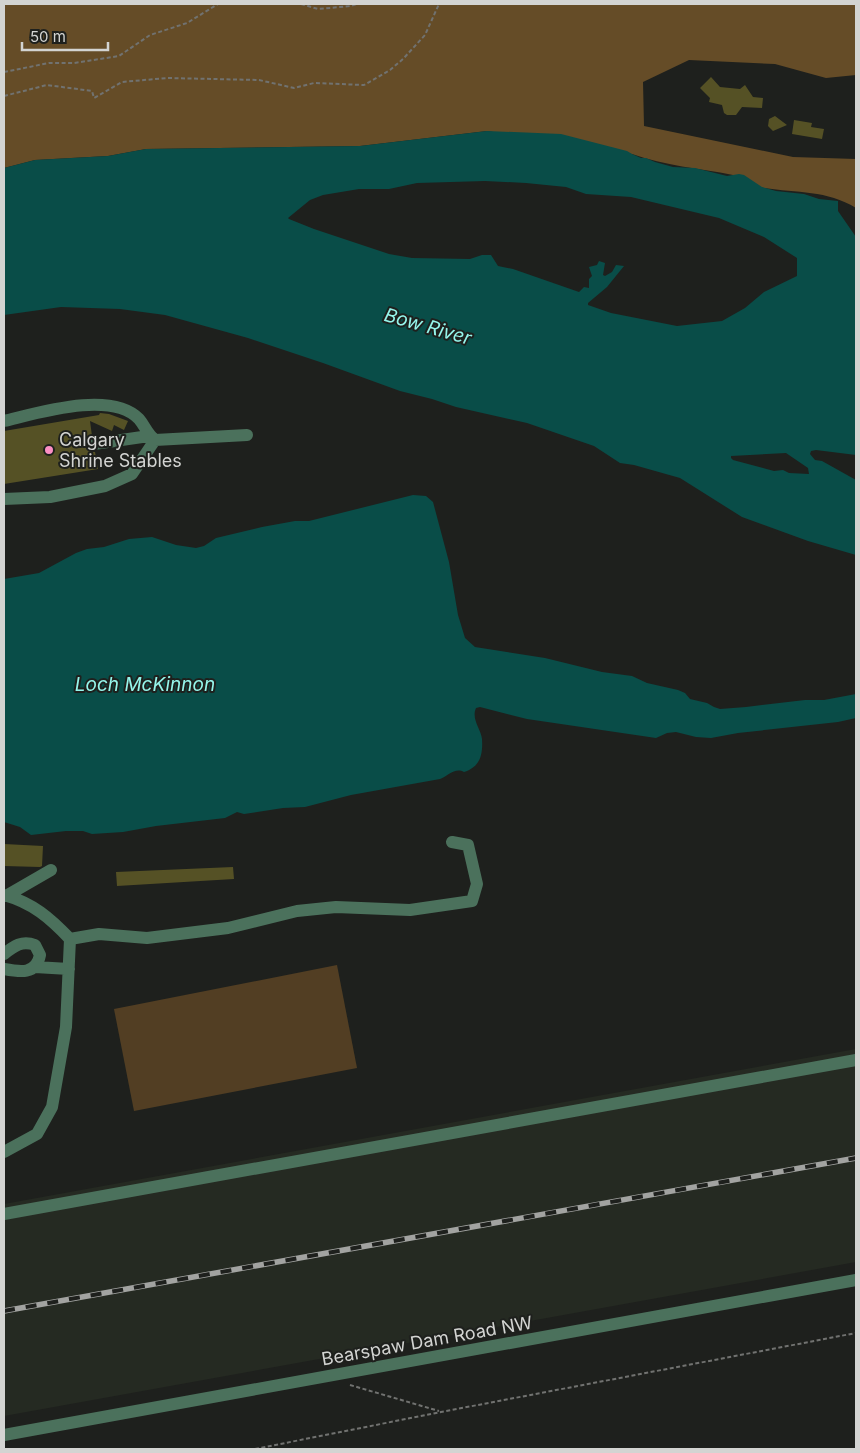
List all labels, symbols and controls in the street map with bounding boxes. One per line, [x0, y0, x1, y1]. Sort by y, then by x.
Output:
scale bar [22, 20, 109, 52]
text: 50 m [30, 27, 66, 46]
water label: Bow River [382, 303, 475, 350]
place label: Calgary Shrine Stables [59, 429, 182, 471]
marker: Calgary Shrine Stables [43, 444, 55, 456]
water label: Loch McKinnon [75, 673, 215, 696]
street label: Bearspaw Dam Road NW [320, 1312, 534, 1369]

